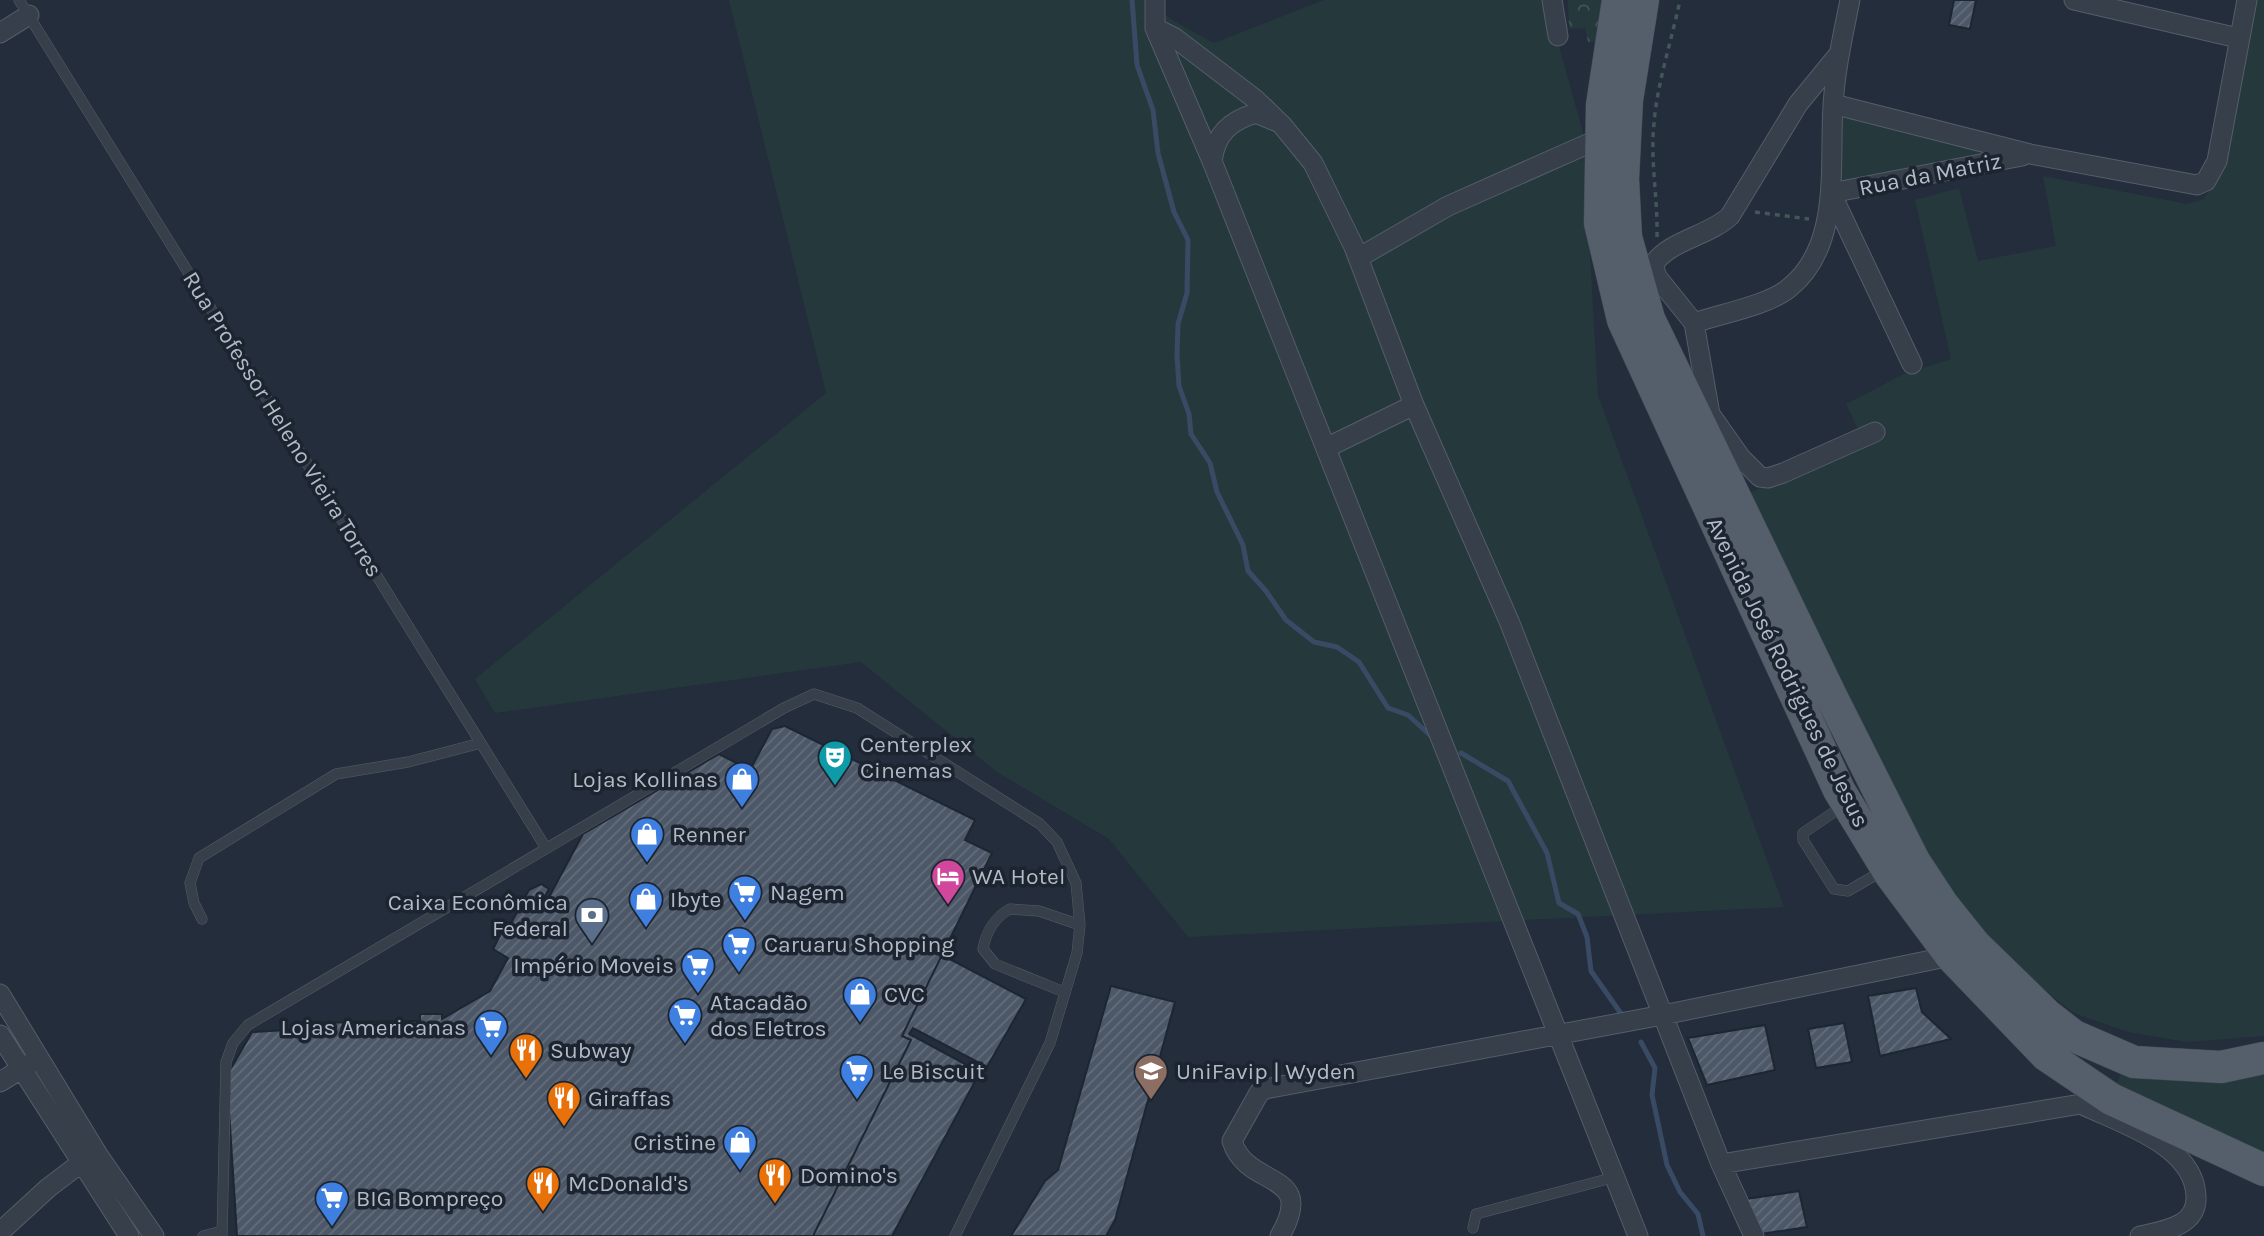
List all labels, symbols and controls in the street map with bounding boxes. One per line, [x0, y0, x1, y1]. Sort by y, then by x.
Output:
street label: Rua da Matriz [1856, 147, 2004, 202]
street label: Rua Professor Heleno Vieira Torres [177, 267, 388, 582]
street label: Avenida José Rodrigues de Jesus [1701, 513, 1875, 832]
place label: Centerplex Cinemas [860, 731, 972, 784]
theatre icon: Centerplex Cinemas [816, 738, 854, 787]
shop icon: Lojas Kollinas [723, 760, 761, 809]
place label: Lojas Kollinas [572, 766, 718, 793]
shop icon: Renner [628, 815, 666, 864]
place label: Renner [672, 821, 746, 848]
hotel icon: WA Hotel [929, 857, 967, 906]
place label: WA Hotel [972, 863, 1065, 890]
supermarket icon: Nagem [726, 873, 764, 922]
place label: Nagem [770, 879, 845, 906]
shop icon: Ibyte [627, 880, 665, 929]
place label: Ibyte [670, 886, 721, 913]
place label: Caixa Econômica Federal [388, 889, 568, 942]
bank icon: Caixa Econômica Federal [573, 896, 611, 945]
supermarket icon: Caruaru Shopping [720, 925, 758, 974]
place label: Caruaru Shopping [764, 931, 954, 958]
supermarket icon: Império Moveis [679, 946, 717, 995]
place label: Império Moveis [513, 952, 674, 979]
shop icon: CVC [841, 975, 879, 1024]
place label: CVC [884, 981, 925, 1008]
place label: Atacadão dos Eletros [710, 989, 827, 1042]
supermarket icon: Atacadão dos Eletros [666, 996, 704, 1045]
supermarket icon: Lojas Americanas [472, 1008, 510, 1057]
place label: Lojas Americanas [280, 1014, 466, 1041]
restaurant icon: Subway [507, 1031, 545, 1080]
place label: Subway [550, 1037, 632, 1064]
supermarket icon: Le Biscuit [838, 1052, 876, 1101]
school or university icon: UniFavip | Wyden [1132, 1052, 1170, 1101]
place label: Le Biscuit [882, 1058, 985, 1085]
place label: UniFavip | Wyden [1176, 1058, 1356, 1085]
restaurant icon: Giraffas [545, 1079, 583, 1128]
place label: Giraffas [588, 1085, 671, 1112]
shop icon: Cristine [721, 1123, 759, 1172]
place label: Cristine [633, 1129, 716, 1156]
restaurant icon: Domino's [756, 1156, 794, 1205]
place label: Domino's [800, 1162, 898, 1189]
restaurant icon: McDonald's [524, 1164, 562, 1213]
place label: McDonald's [568, 1170, 689, 1197]
supermarket icon: BIG Bompreço [313, 1179, 351, 1228]
place label: BIG Bompreço [356, 1185, 503, 1212]

